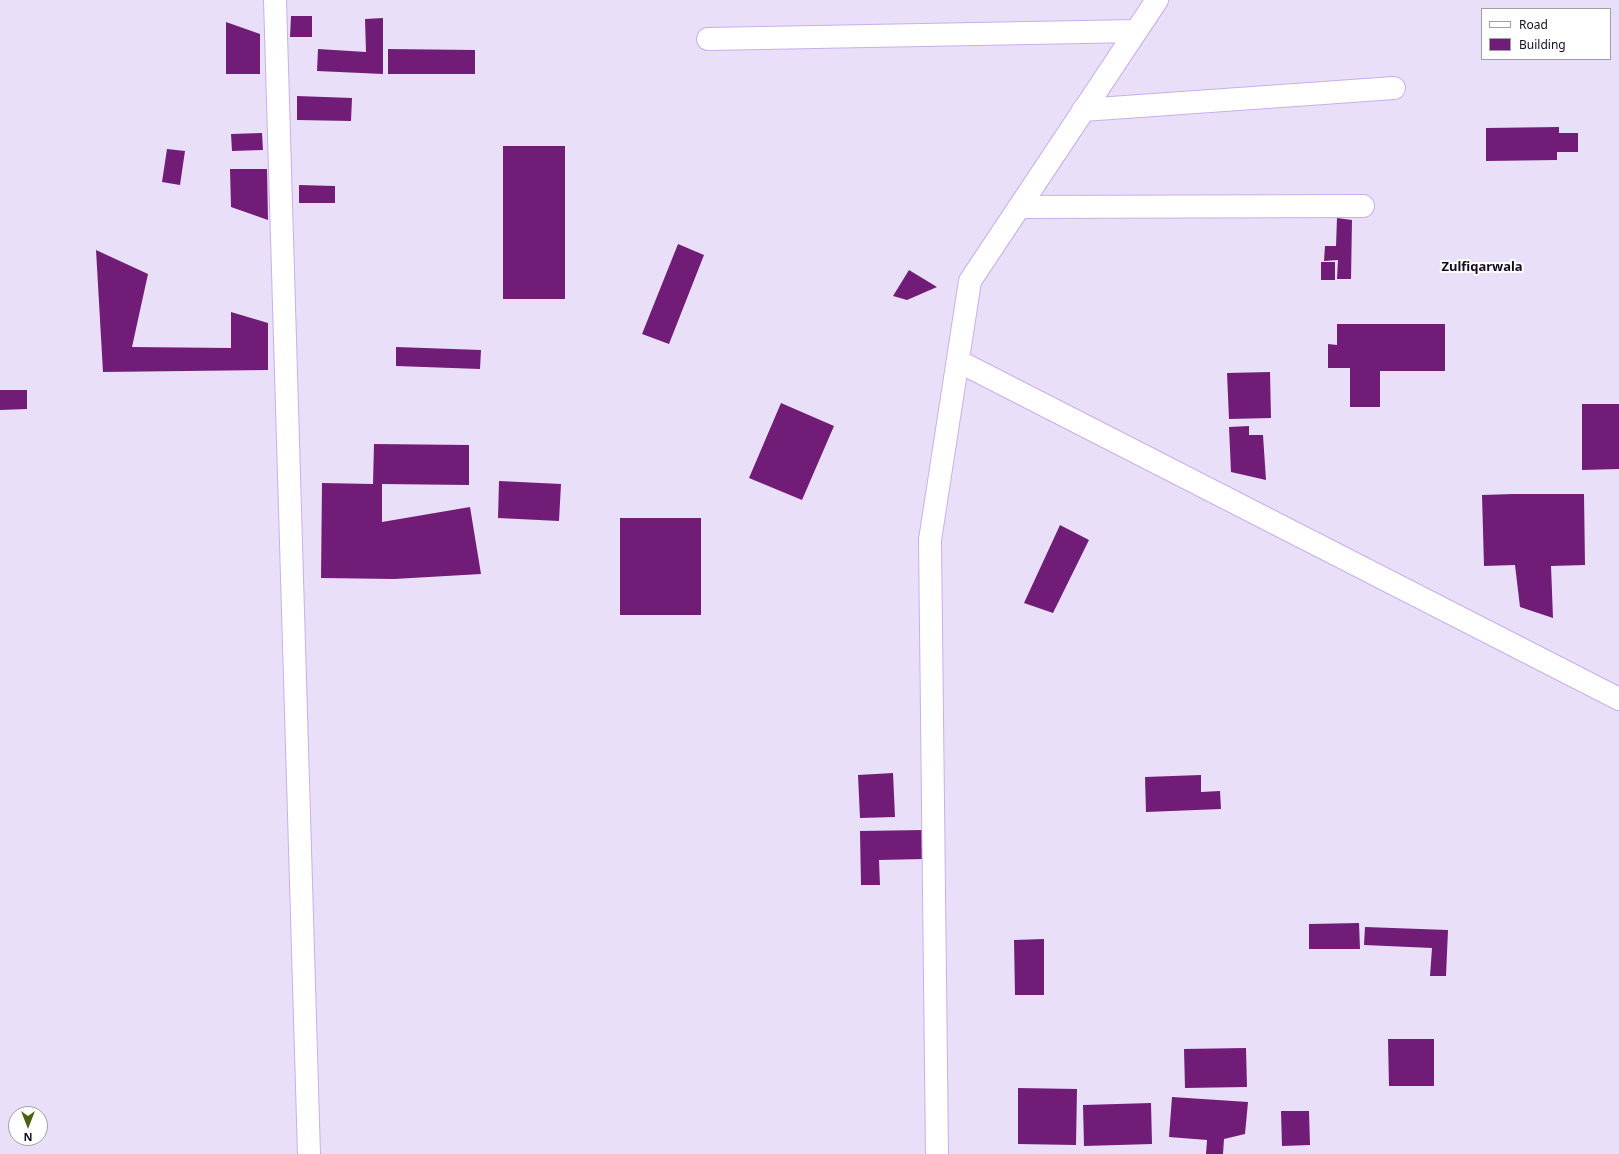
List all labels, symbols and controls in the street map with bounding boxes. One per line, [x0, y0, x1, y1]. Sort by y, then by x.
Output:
legend [1481, 8, 1611, 60]
text: Road [1519, 16, 1548, 33]
text: Building [1519, 36, 1566, 53]
district label: Zulfiqarwala [1441, 259, 1523, 275]
north arrow [8, 1106, 48, 1146]
text: N [24, 1130, 32, 1145]

